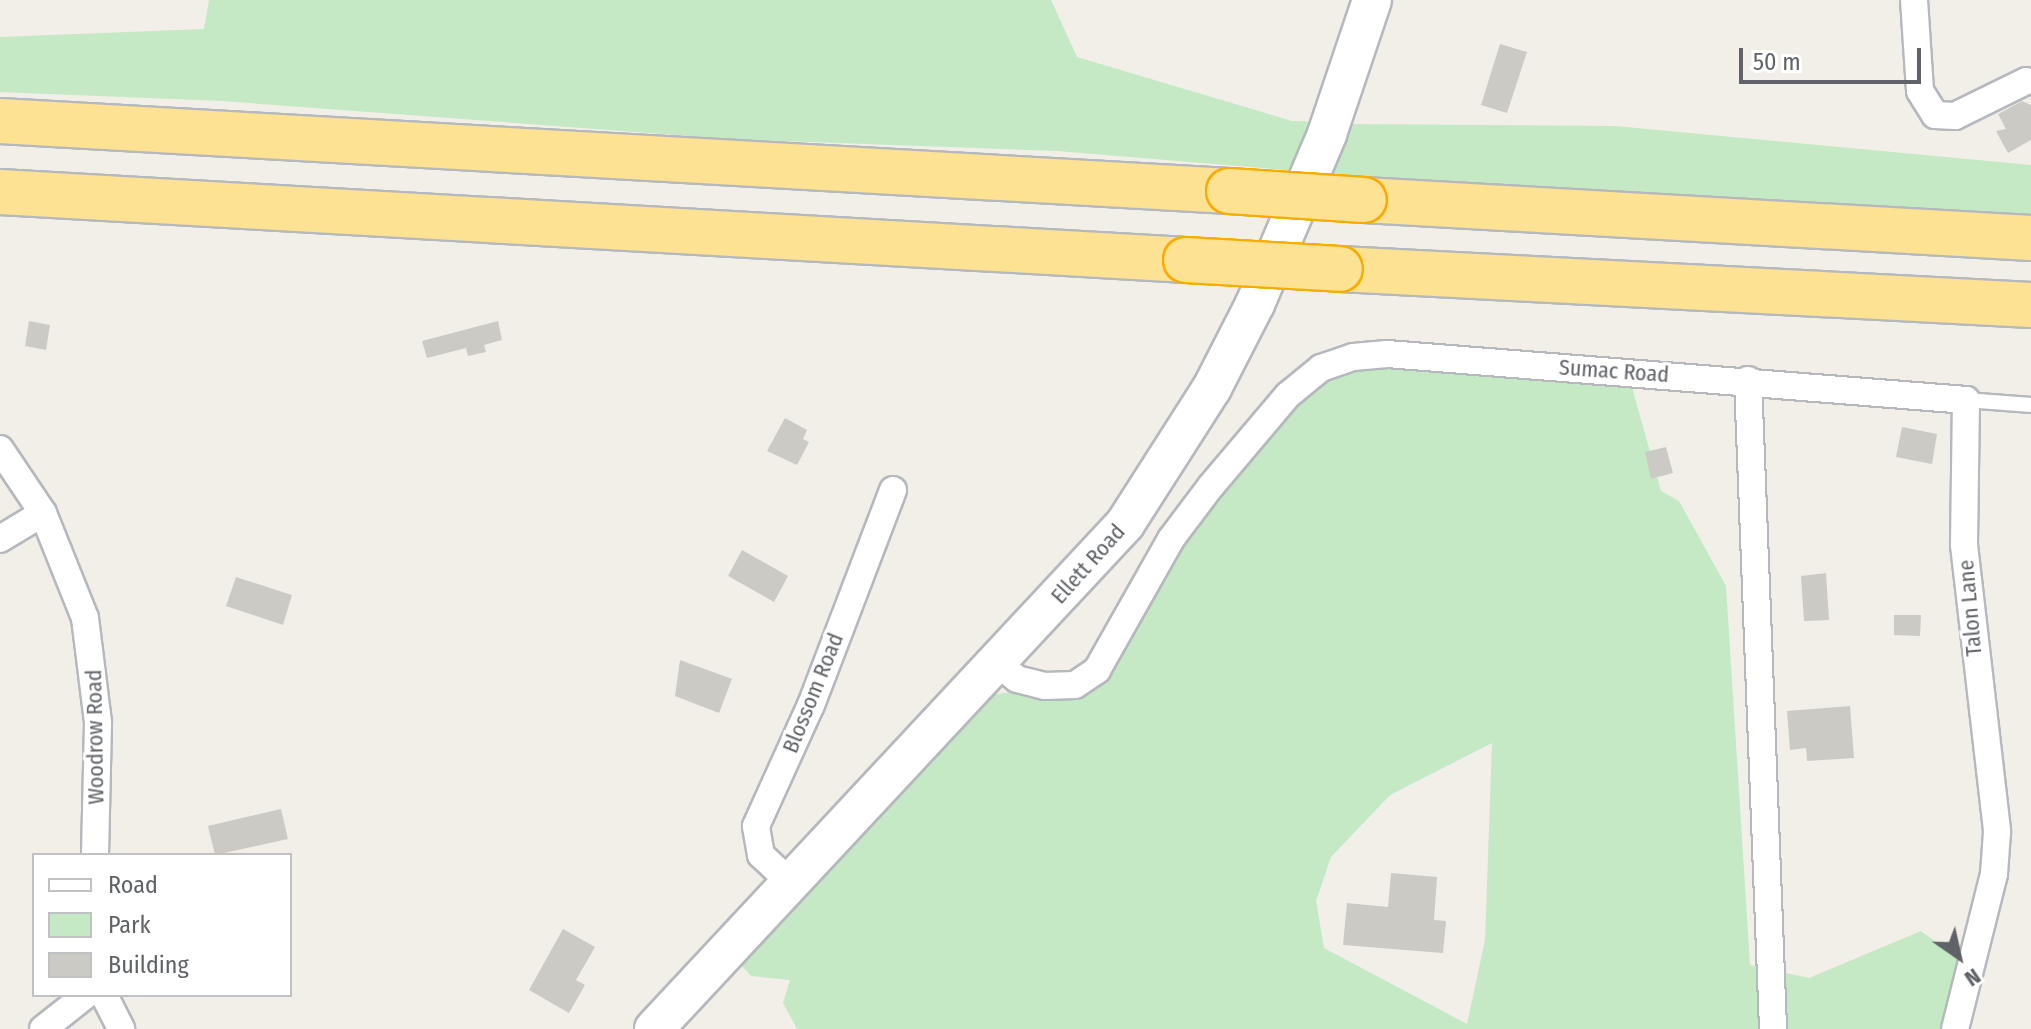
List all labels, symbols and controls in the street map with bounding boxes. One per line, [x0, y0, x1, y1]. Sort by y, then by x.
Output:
scale bar [1743, 32, 1925, 82]
text: 50 m [1753, 48, 1801, 76]
street label: Sumac Road [1558, 354, 1670, 388]
street label: Ellett Road [1046, 519, 1130, 609]
street label: Talon Lane [1953, 559, 1987, 657]
street label: Blossom Road [777, 629, 849, 757]
street label: Woodrow Road [81, 669, 109, 805]
legend [32, 853, 292, 997]
text: Road [108, 871, 158, 899]
text: Park [108, 911, 151, 939]
north arrow [1919, 917, 1999, 997]
text: Building [108, 951, 189, 979]
text: N [1960, 962, 1986, 992]

